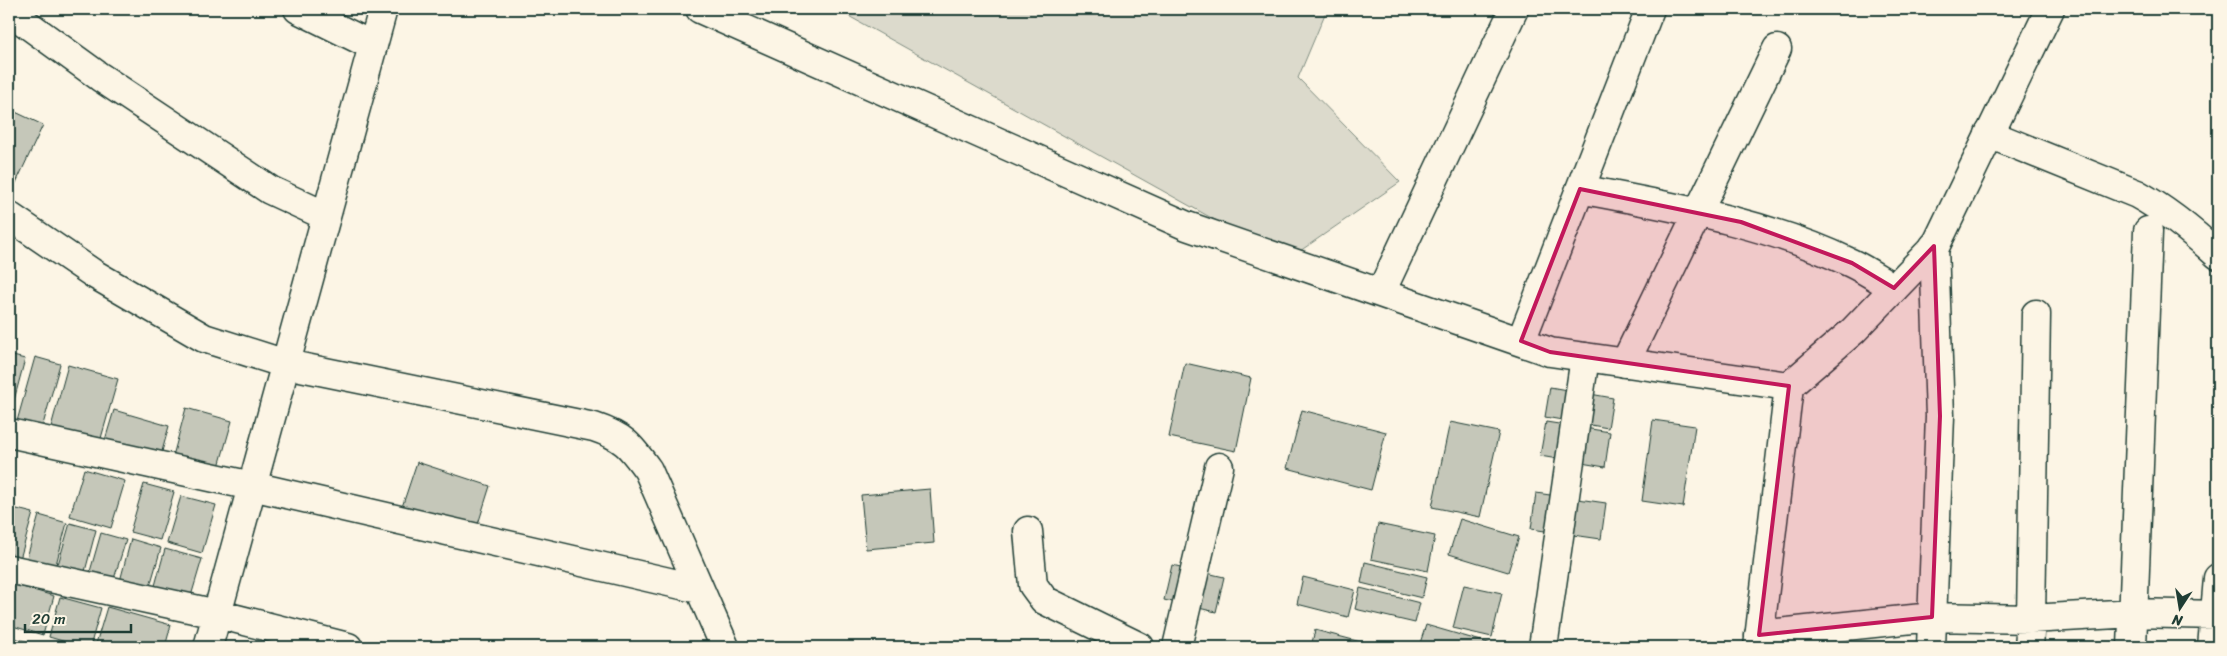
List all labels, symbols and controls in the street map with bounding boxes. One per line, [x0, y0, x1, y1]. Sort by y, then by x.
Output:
north arrow [2154, 584, 2204, 634]
scale bar [25, 601, 131, 633]
text: 20 m [32, 606, 66, 632]
text: N [2170, 607, 2186, 634]

